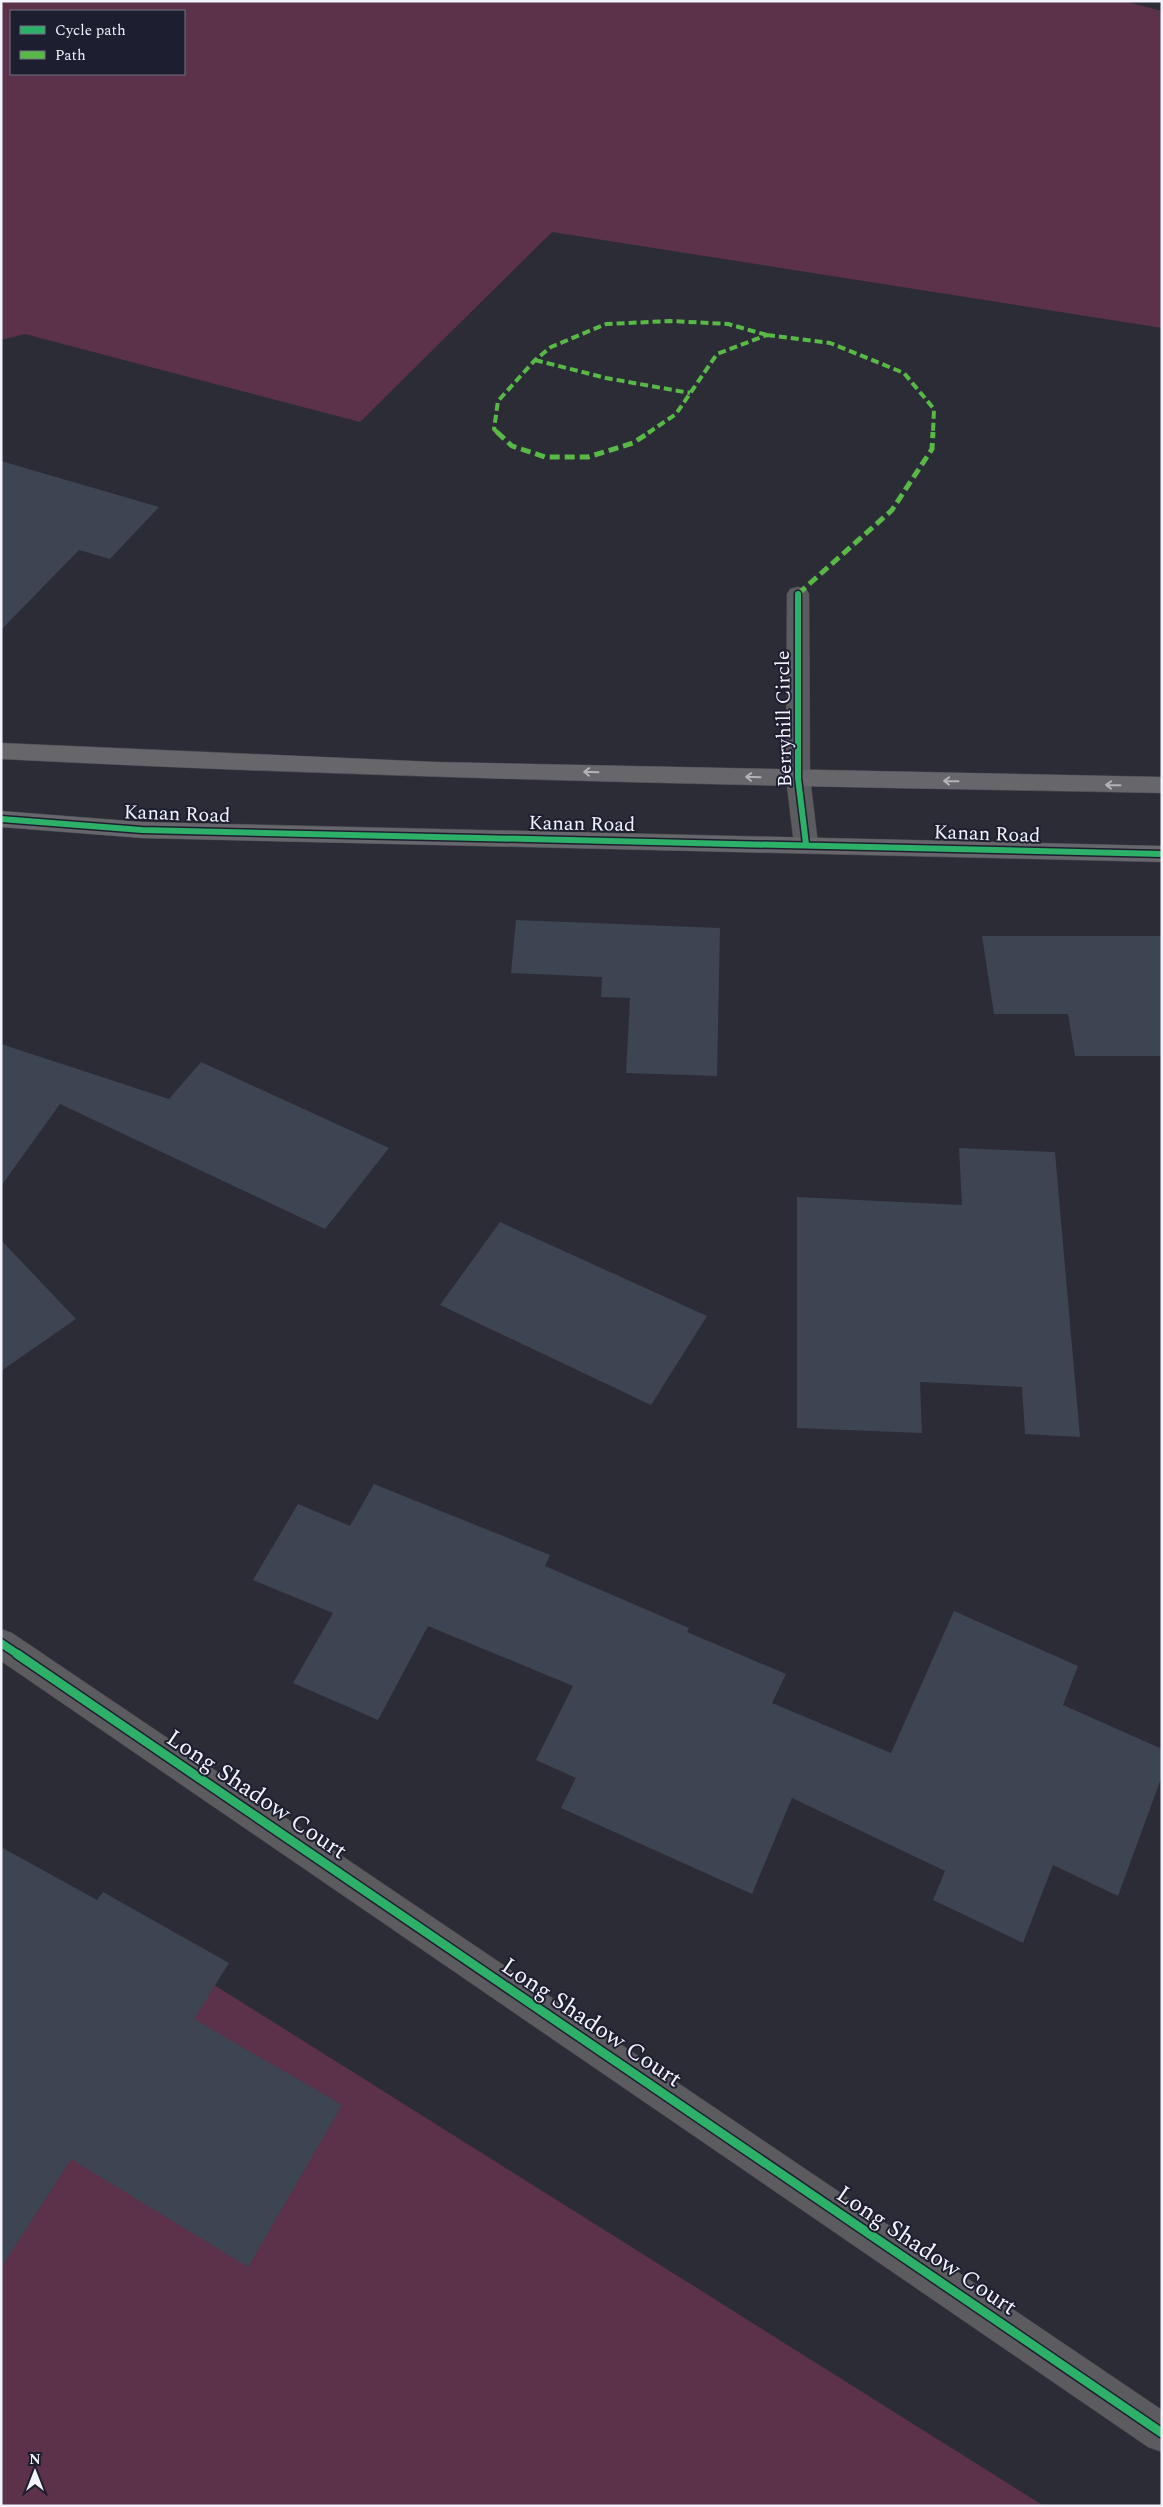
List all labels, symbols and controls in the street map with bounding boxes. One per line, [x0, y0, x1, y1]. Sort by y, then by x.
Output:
legend [10, 10, 185, 75]
text: Cycle path [55, 19, 126, 42]
text: Path [55, 44, 86, 67]
street label: Berryhill Circle [768, 650, 800, 788]
one-way arrow [583, 768, 599, 777]
one-way arrow [745, 772, 762, 782]
one-way arrow [943, 777, 959, 786]
one-way arrow [1105, 780, 1121, 789]
street label: Kanan Road [123, 797, 231, 831]
street label: Kanan Road [528, 808, 636, 840]
street label: Kanan Road [933, 817, 1041, 851]
street label: Long Shadow Court [159, 1721, 354, 1869]
street label: Long Shadow Court [494, 1949, 689, 2097]
street label: Long Shadow Court [829, 2177, 1024, 2325]
north arrow [10, 2447, 60, 2497]
text: N [29, 2449, 41, 2470]

